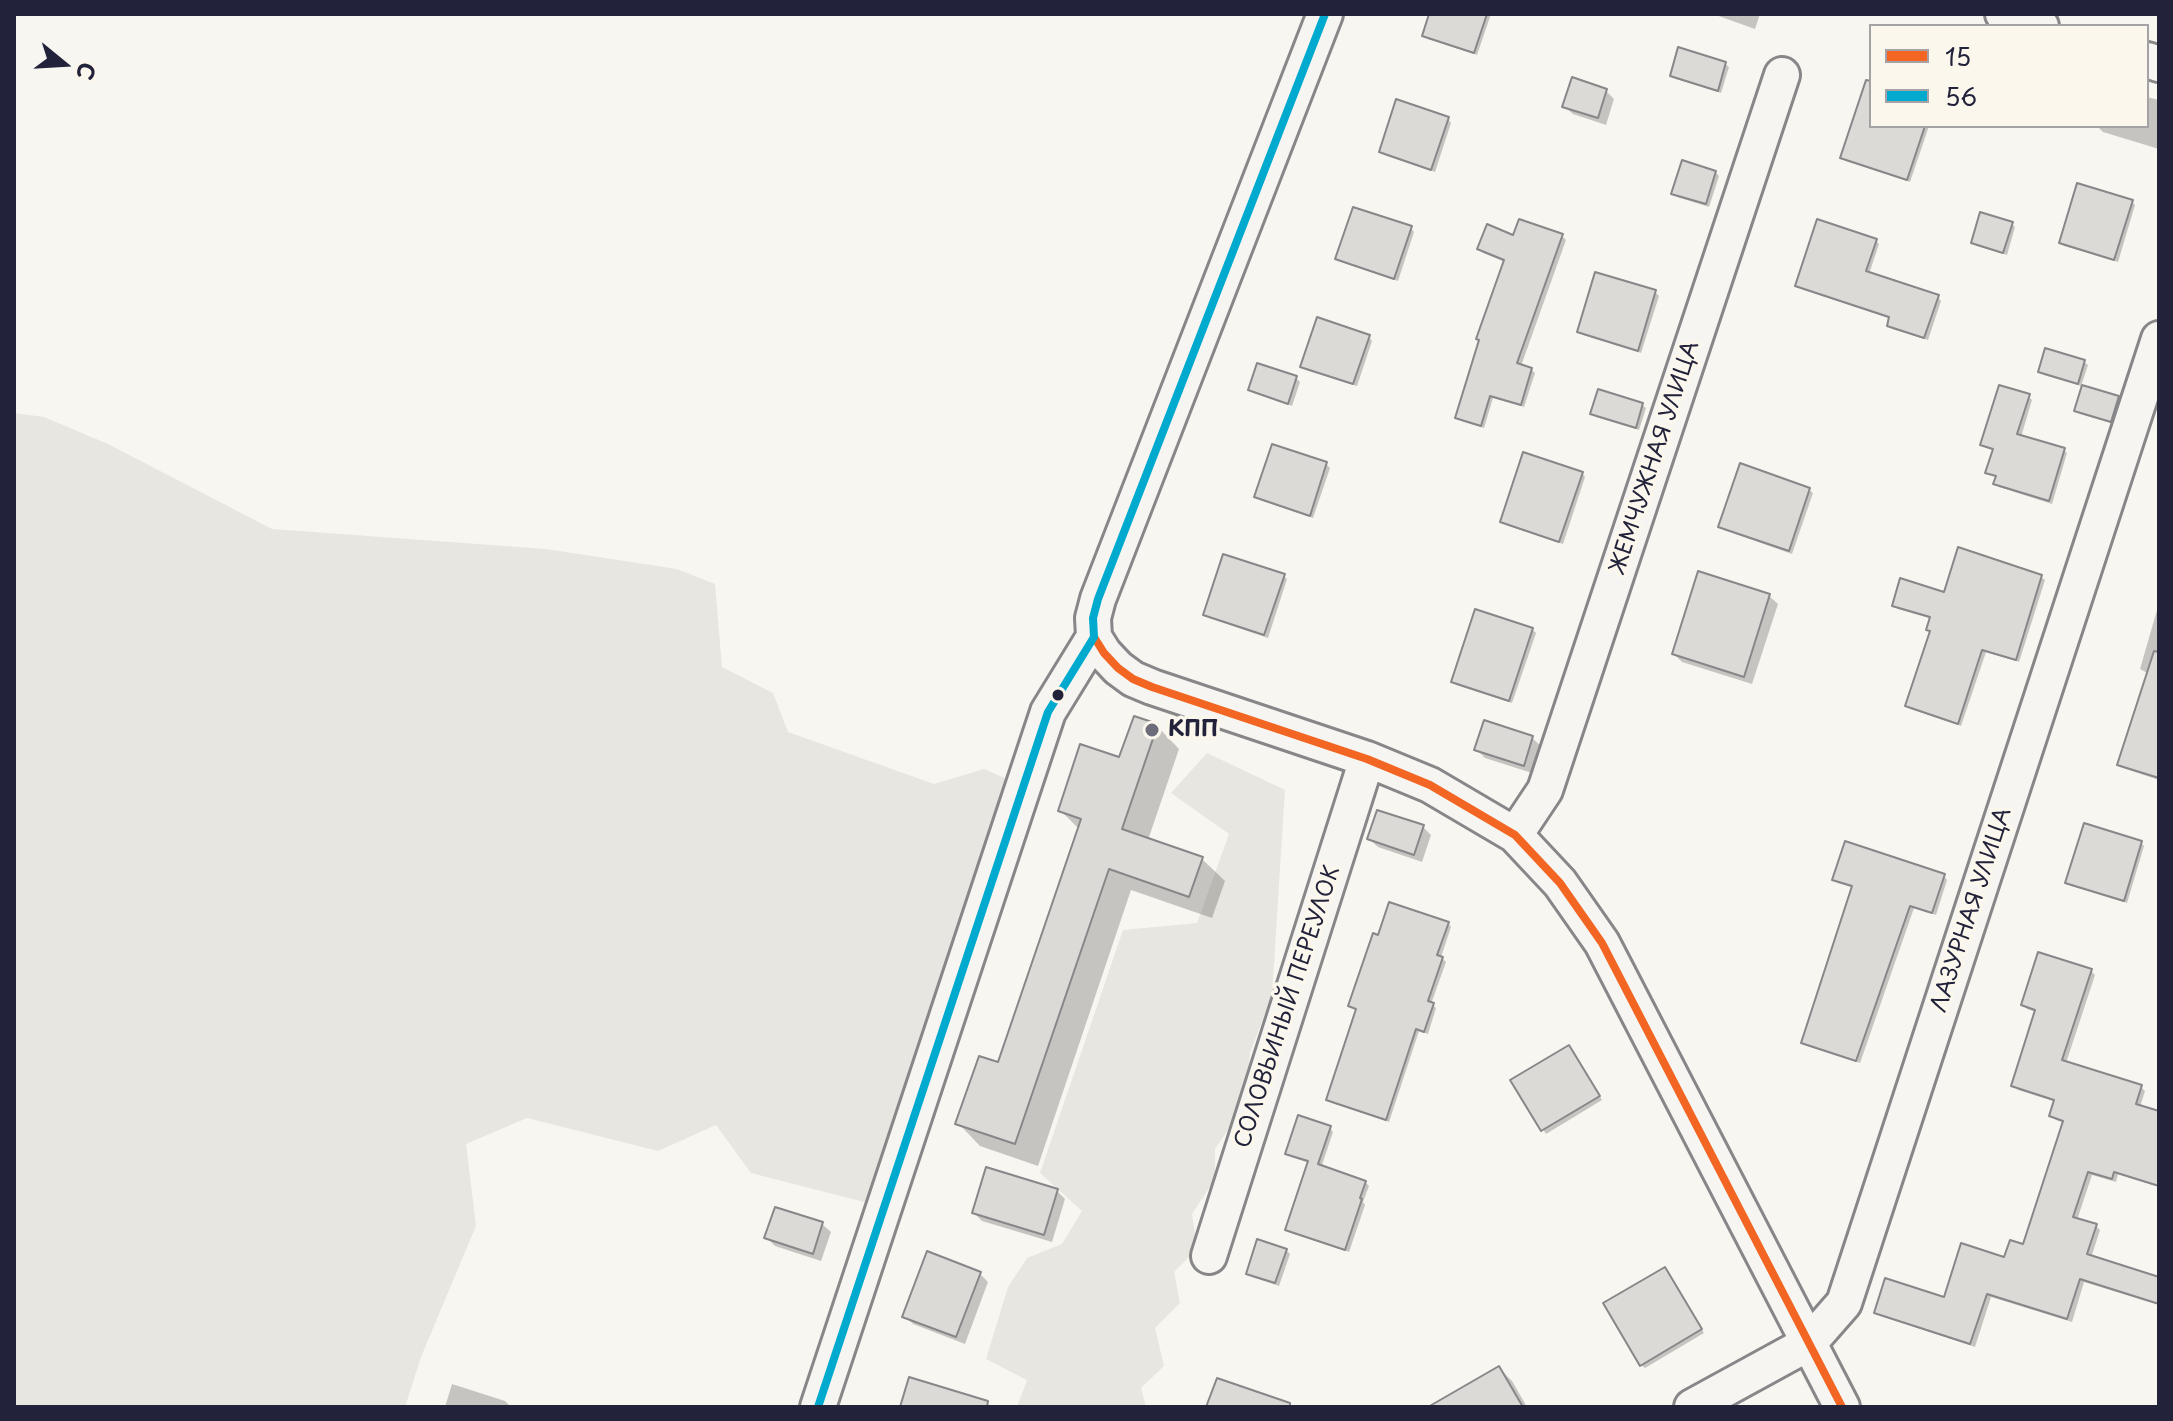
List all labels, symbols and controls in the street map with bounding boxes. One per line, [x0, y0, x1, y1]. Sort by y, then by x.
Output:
north arrow [24, 24, 104, 104]
legend [1869, 24, 2149, 128]
text: 15 [1945, 38, 1971, 74]
text: С [69, 59, 106, 85]
text: 56 [1945, 78, 1977, 114]
street label: ЖЕМЧУЖНАЯ УЛИЦА [1605, 338, 1705, 578]
unlabelled marker [1050, 687, 1066, 703]
place label: КПП [1168, 717, 1219, 743]
marker: КПП [1143, 721, 1161, 739]
street label: ЛАЗУРНАЯ УЛИЦА [1927, 805, 2017, 1015]
street label: СОЛОВЬИНЫЙ ПЕРЕУЛОК [1230, 863, 1346, 1151]

